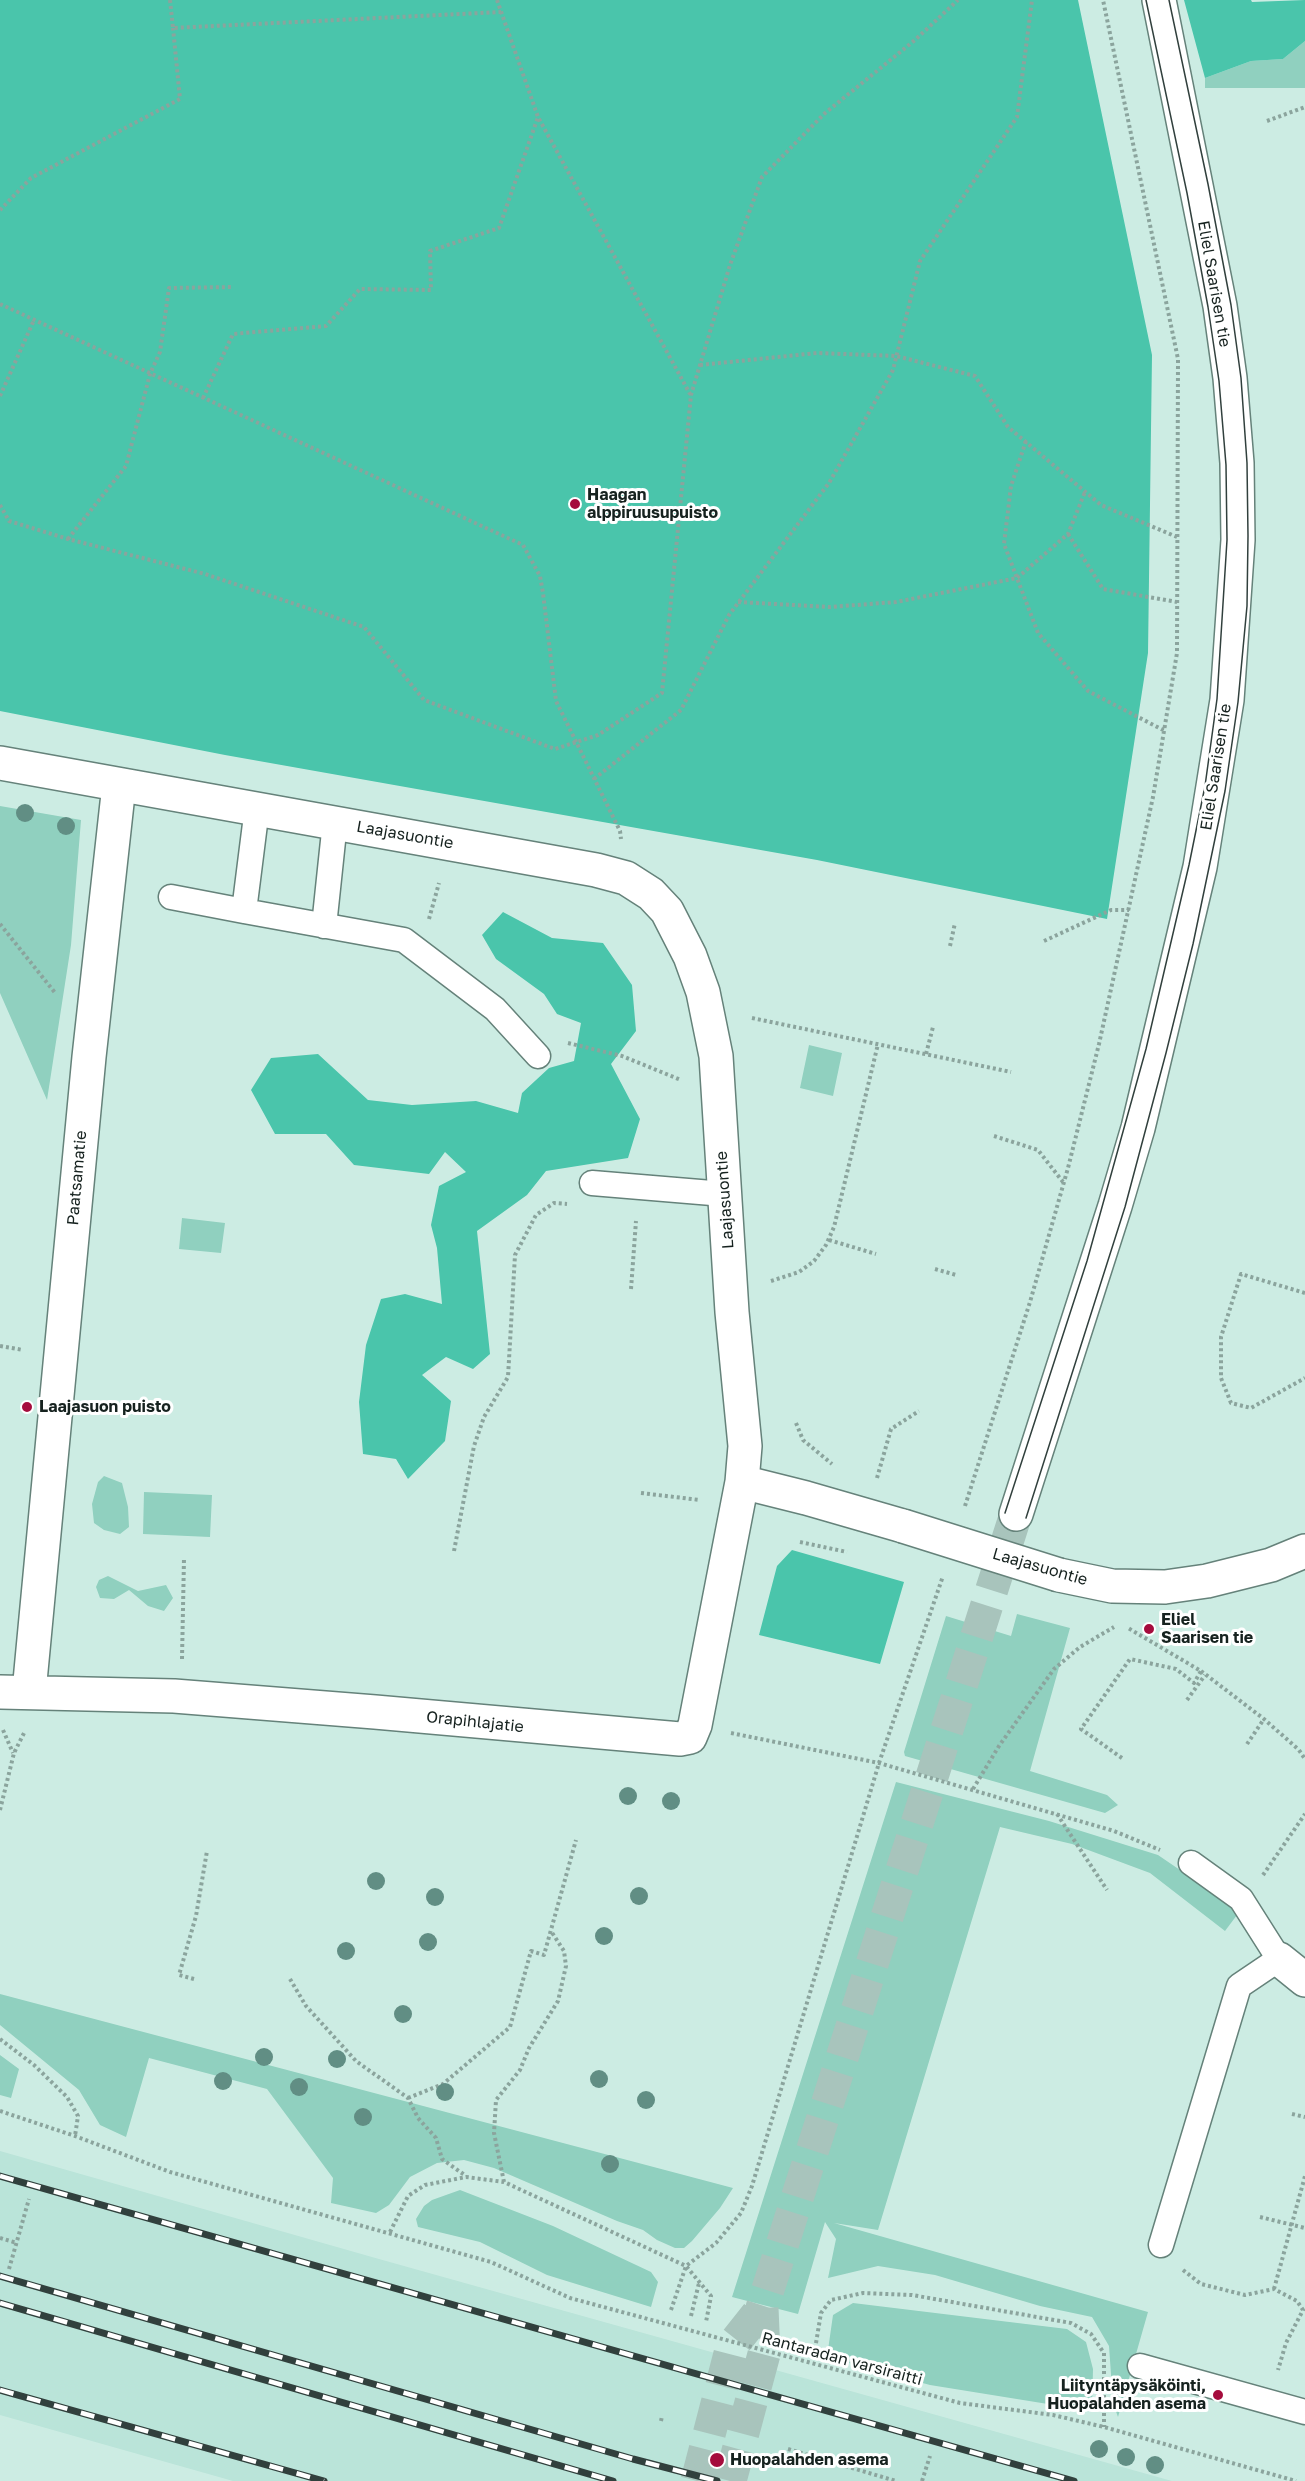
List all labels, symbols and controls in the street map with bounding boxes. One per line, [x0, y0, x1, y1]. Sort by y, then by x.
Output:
street label: Eliel Saarisen tie [1193, 219, 1235, 349]
place label: Haagan alppiruusupuisto [587, 485, 718, 523]
marker: Haagan alppiruusupuisto [568, 497, 582, 511]
street label: Eliel Saarisen tie [1197, 702, 1235, 832]
street label: Laajasuontie [355, 817, 455, 853]
street label: Paatsamatie [63, 1130, 91, 1226]
street label: Laajasuontie [712, 1150, 738, 1250]
place label: Laajasuon puisto [39, 1397, 171, 1417]
marker: Laajasuon puisto [20, 1400, 34, 1414]
street label: Laajasuontie [990, 1544, 1090, 1590]
place label: Eliel Saarisen tie [1161, 1610, 1253, 1648]
marker: Eliel Saarisen tie [1142, 1622, 1156, 1636]
street label: Orapihlajatie [425, 1707, 525, 1737]
street label: Rantaradan varsiraitti [760, 2328, 924, 2390]
place label: Liityntäpysäköinti, Huopalahden asema [1047, 2376, 1206, 2414]
marker: Liityntäpysäköinti, Huopalahden asema [1211, 2388, 1225, 2402]
place label: Huopalahden asema [730, 2450, 889, 2470]
marker: Huopalahden asema [708, 2451, 726, 2469]

